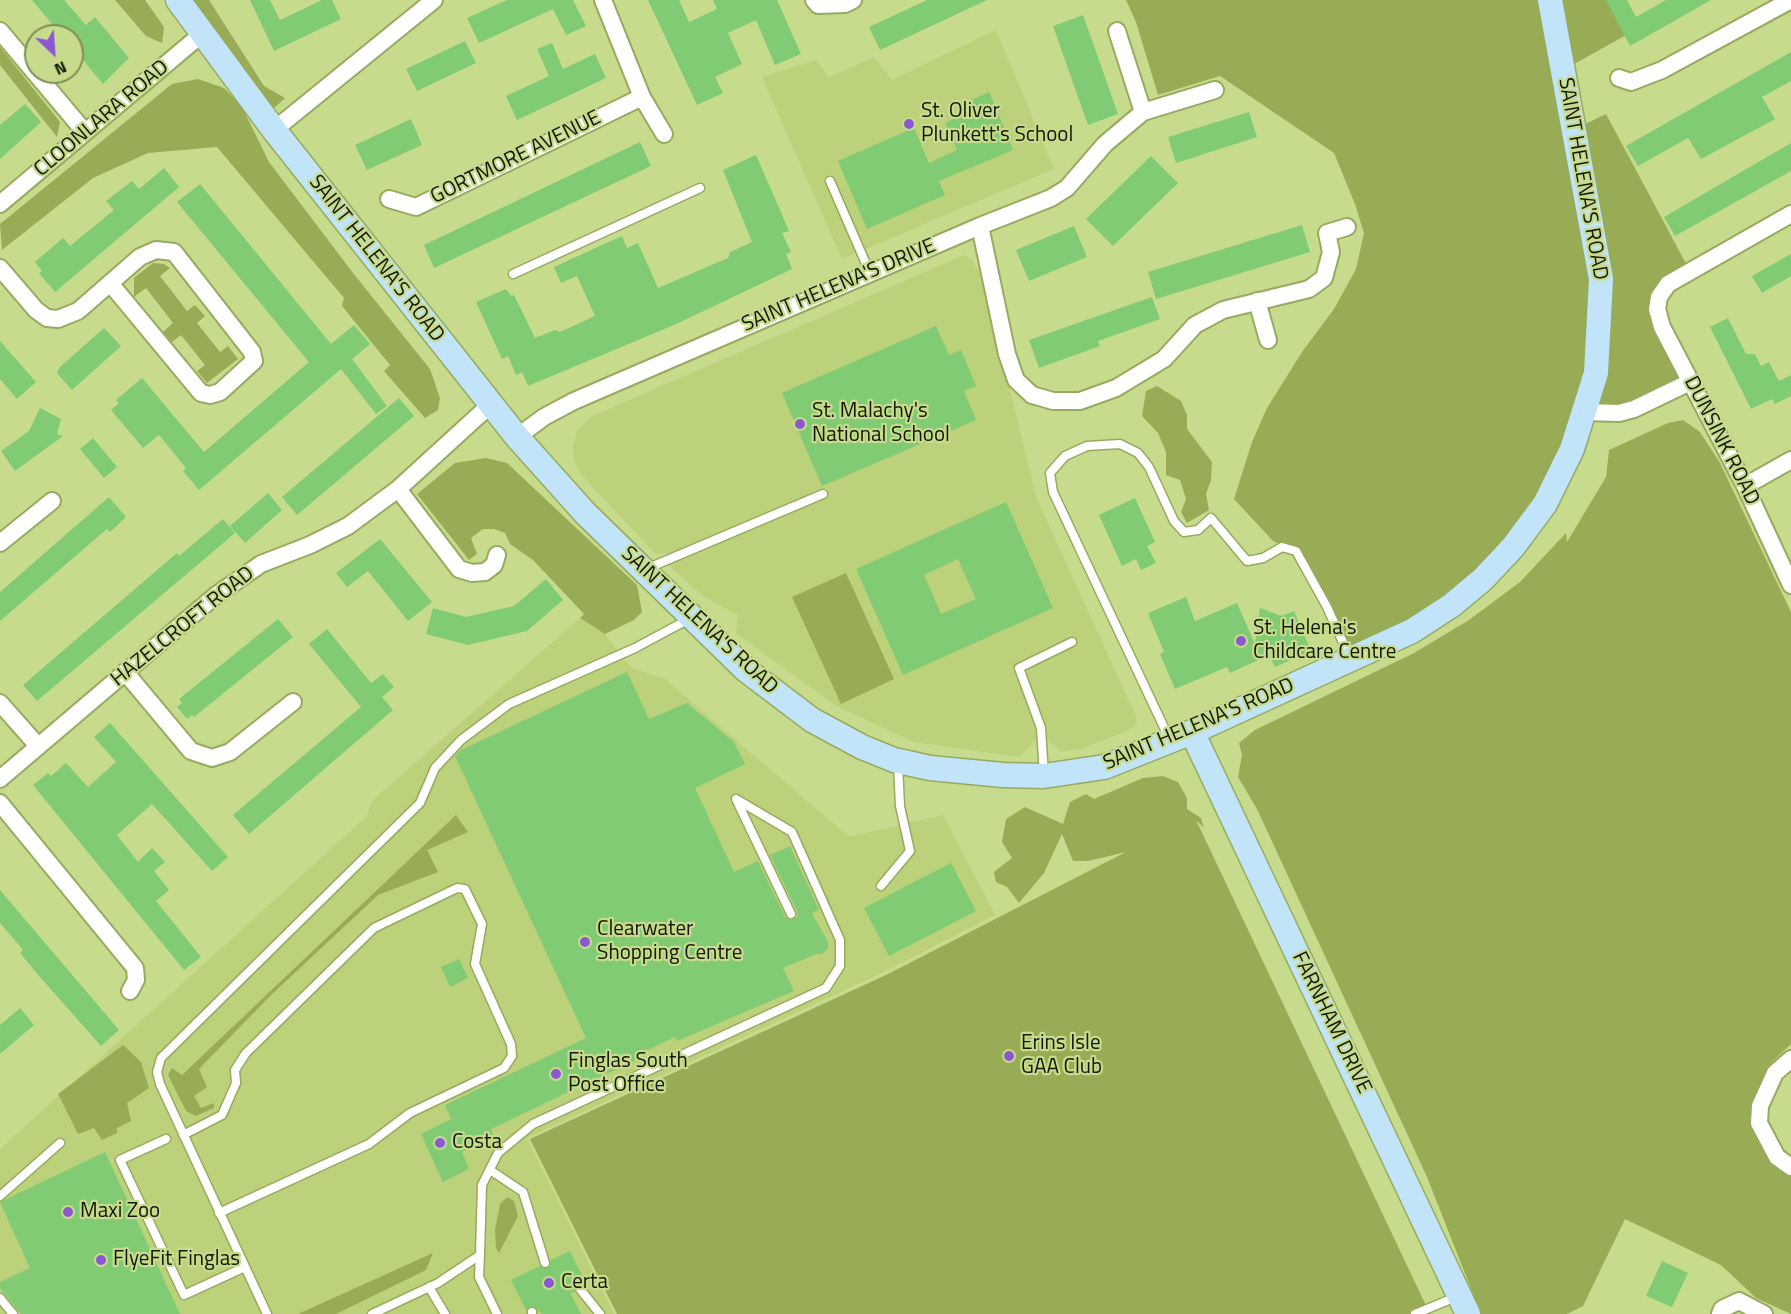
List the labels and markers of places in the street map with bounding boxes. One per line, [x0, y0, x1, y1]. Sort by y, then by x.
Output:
place label: St. Oliver Plunkett's School [921, 99, 1073, 149]
marker: St. Oliver Plunkett's School [902, 117, 916, 131]
place label: St. Malachy's National School [812, 399, 950, 449]
marker: St. Malachy's National School [793, 417, 807, 431]
place label: St. Helena's Childcare Centre [1253, 616, 1396, 666]
marker: St. Helena's Childcare Centre [1234, 634, 1248, 648]
place label: Clearwater Shopping Centre [597, 917, 742, 967]
marker: Clearwater Shopping Centre [578, 935, 592, 949]
place label: Erins Isle GAA Club [1021, 1031, 1102, 1081]
place label: Finglas South Post Office [568, 1049, 688, 1099]
marker: Erins Isle GAA Club [1002, 1049, 1016, 1063]
marker: Finglas South Post Office [549, 1067, 563, 1081]
place label: Costa [452, 1130, 502, 1156]
marker: Costa [433, 1136, 447, 1150]
place label: Maxi Zoo [80, 1199, 160, 1225]
marker: Maxi Zoo [61, 1205, 75, 1219]
place label: FlyeFit Finglas [113, 1247, 240, 1273]
marker: FlyeFit Finglas [94, 1253, 108, 1267]
place label: Certa [561, 1270, 608, 1296]
marker: Certa [542, 1276, 556, 1290]

